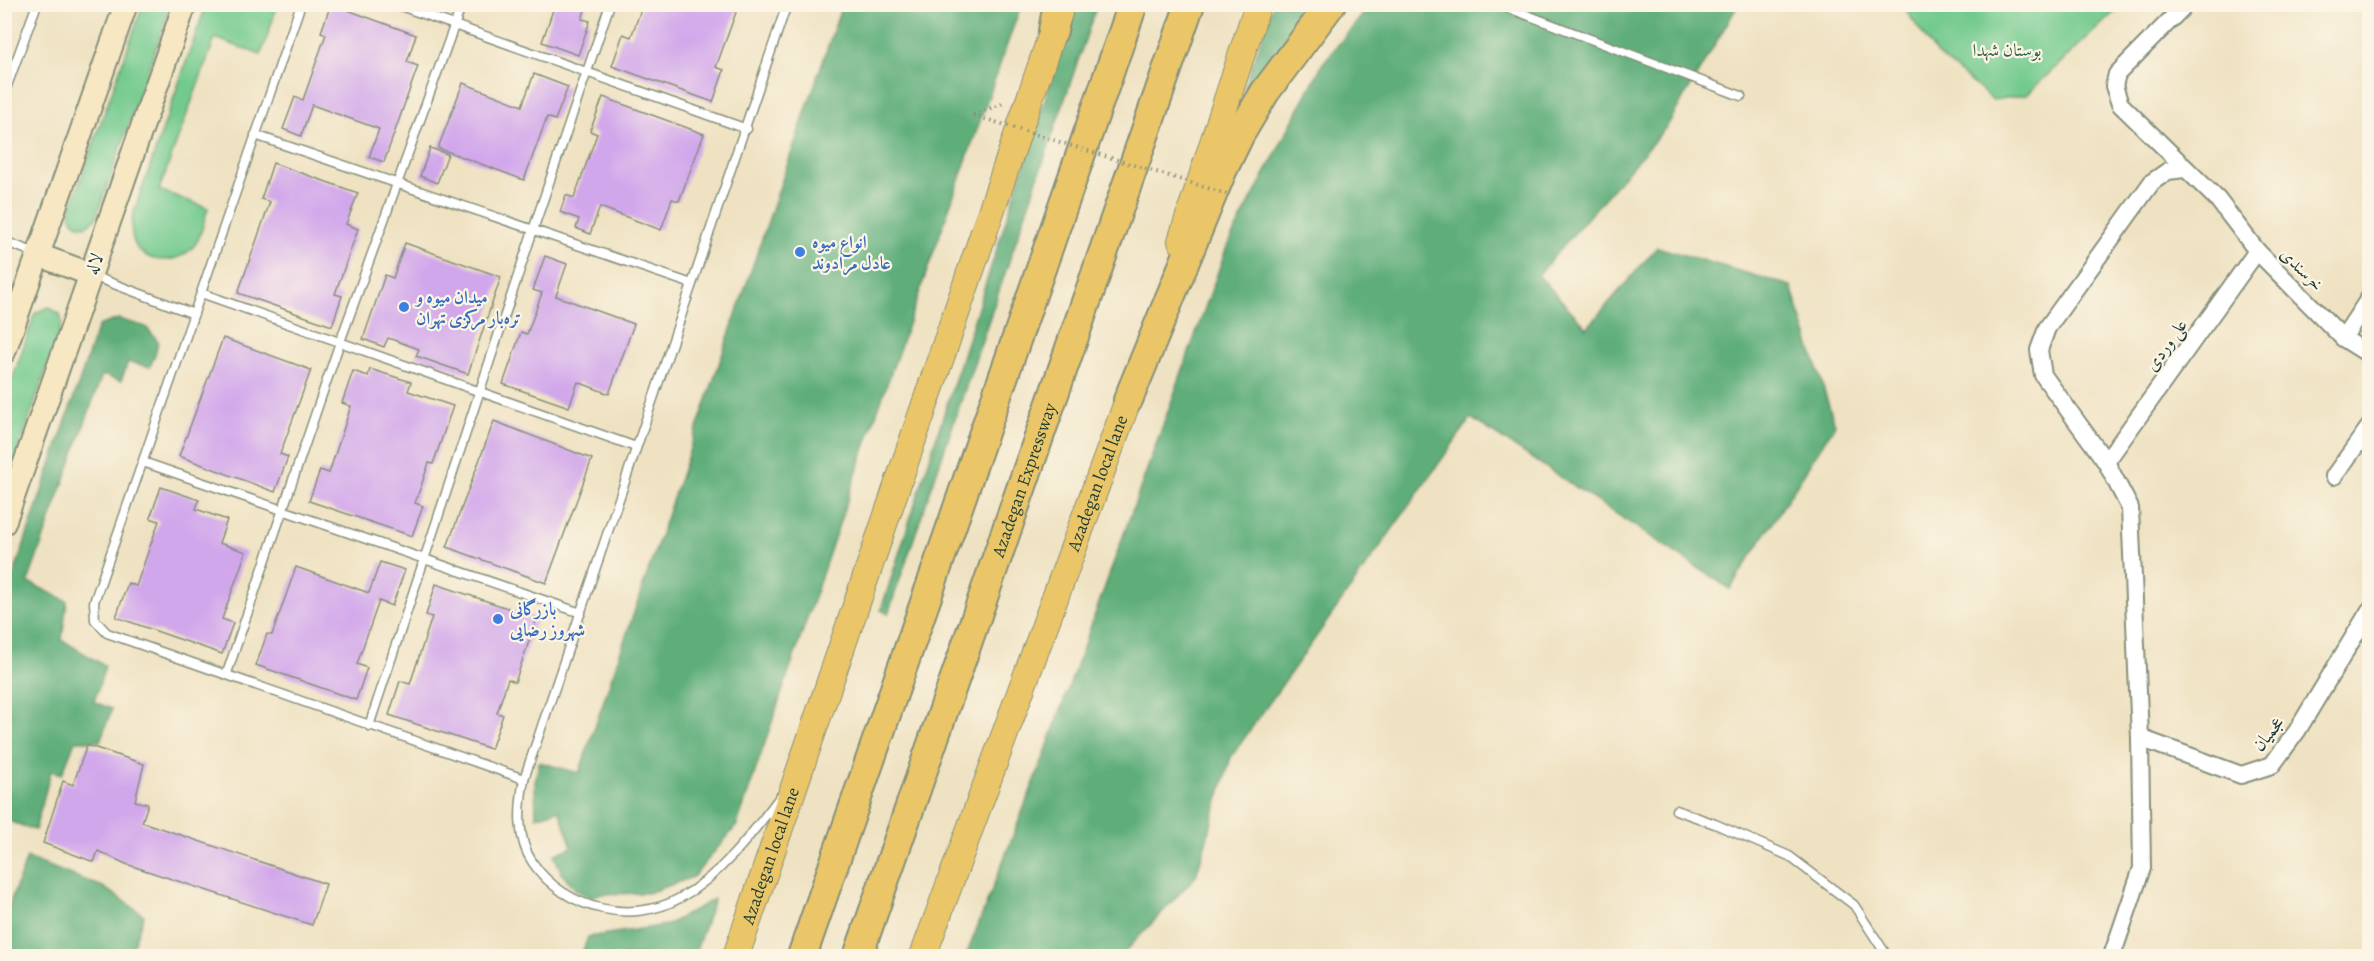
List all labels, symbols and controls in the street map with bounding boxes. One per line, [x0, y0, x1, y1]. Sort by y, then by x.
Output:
park label: بوستان شهدا [1972, 38, 2042, 62]
place label: انواع میوه عادل مرادوند [812, 230, 891, 276]
street label: خرسندی [2275, 242, 2329, 296]
marker: انواع میوه عادل مرادوند [793, 245, 807, 259]
street label: لاله [79, 250, 109, 278]
place label: میدان میوه و تره‌بار مرکزی تهران [414, 285, 521, 331]
marker: میدان میوه و تره‌بار مرکزی تهران [397, 300, 411, 314]
street label: علی وردی [2139, 314, 2194, 377]
street label: Azadegan Expressway [986, 399, 1062, 561]
street label: Azadegan local lane [1061, 412, 1133, 555]
place label: بازرگانی شهروز رضایی [509, 597, 585, 642]
marker: بازرگانی شهروز رضایی [491, 612, 505, 626]
street label: عجمیان [2247, 712, 2289, 756]
street label: Azadegan local lane [735, 784, 805, 928]

